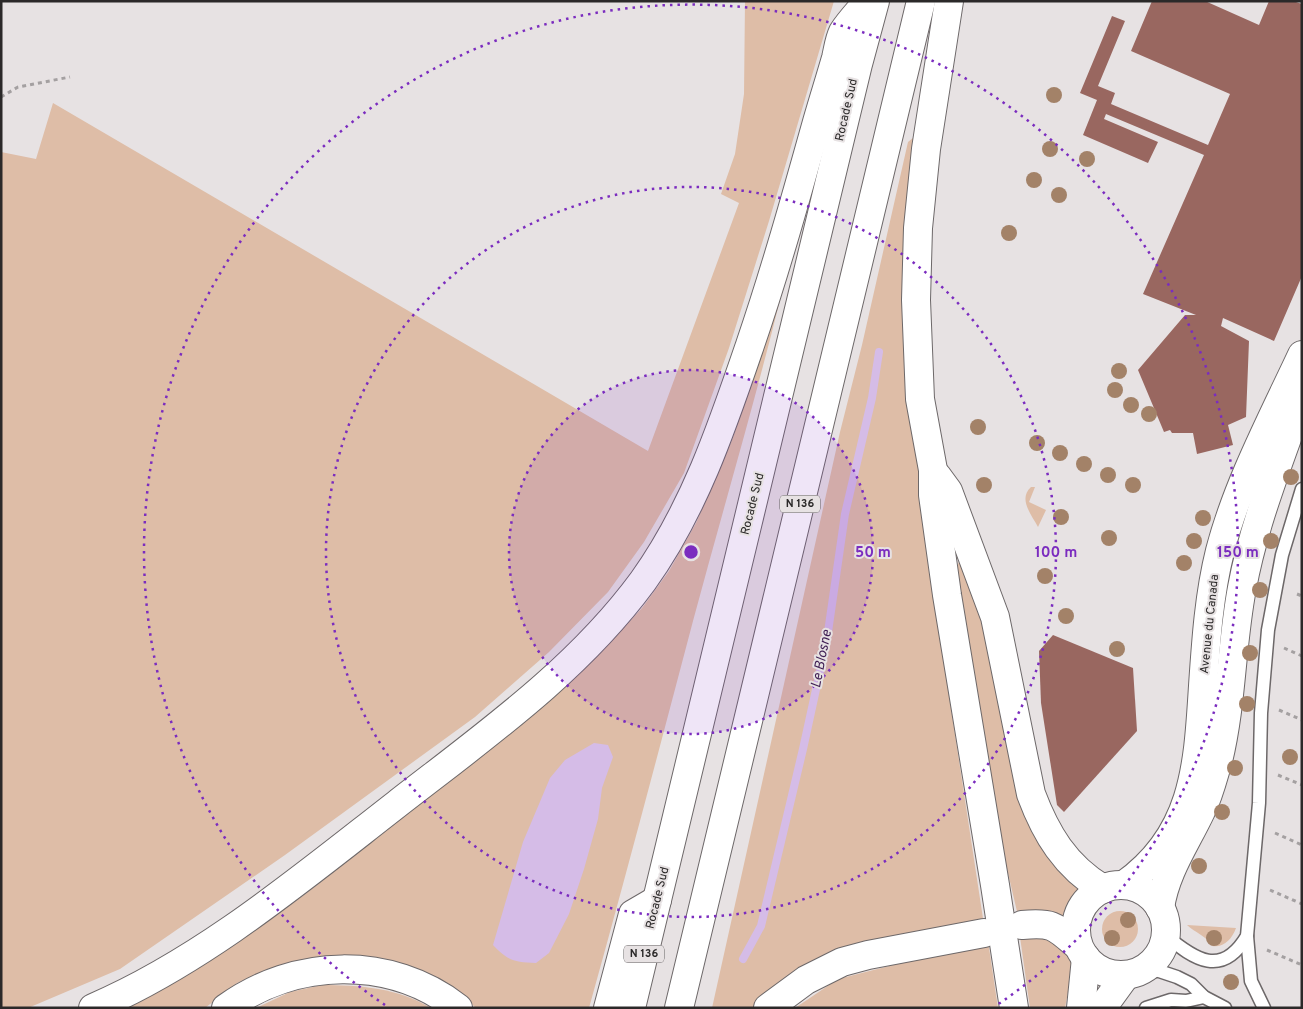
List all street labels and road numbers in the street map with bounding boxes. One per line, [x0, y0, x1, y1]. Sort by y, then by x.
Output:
street label: Rocade Sud [832, 77, 862, 143]
street label: Rocade Sud [738, 471, 768, 537]
road number: N 136 [780, 496, 820, 512]
street label: Avenue du Canada [1197, 574, 1223, 674]
street label: Rocade Sud [643, 865, 673, 931]
road number: N 136 [624, 946, 664, 962]

